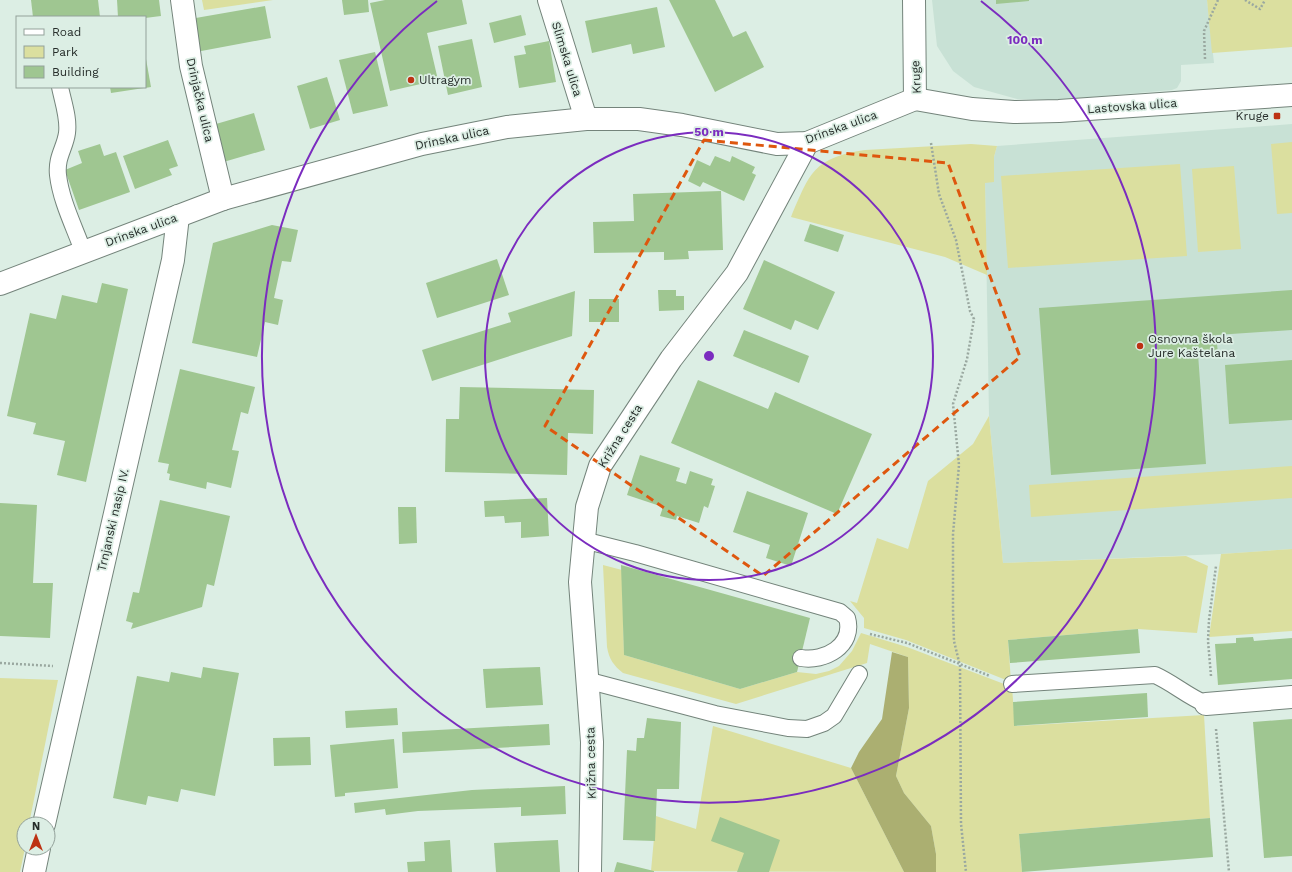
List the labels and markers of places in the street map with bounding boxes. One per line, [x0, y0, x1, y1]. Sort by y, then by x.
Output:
place label: Ultragym [419, 73, 471, 87]
marker: Ultragym [406, 75, 416, 85]
place label: Kruge [1236, 109, 1269, 123]
marker: Kruge [1272, 111, 1282, 121]
place label: Osnovna škola Jure Kaštelana [1148, 332, 1235, 360]
marker: Osnovna škola Jure Kaštelana [1135, 341, 1145, 351]
centre of rings [702, 349, 716, 363]

